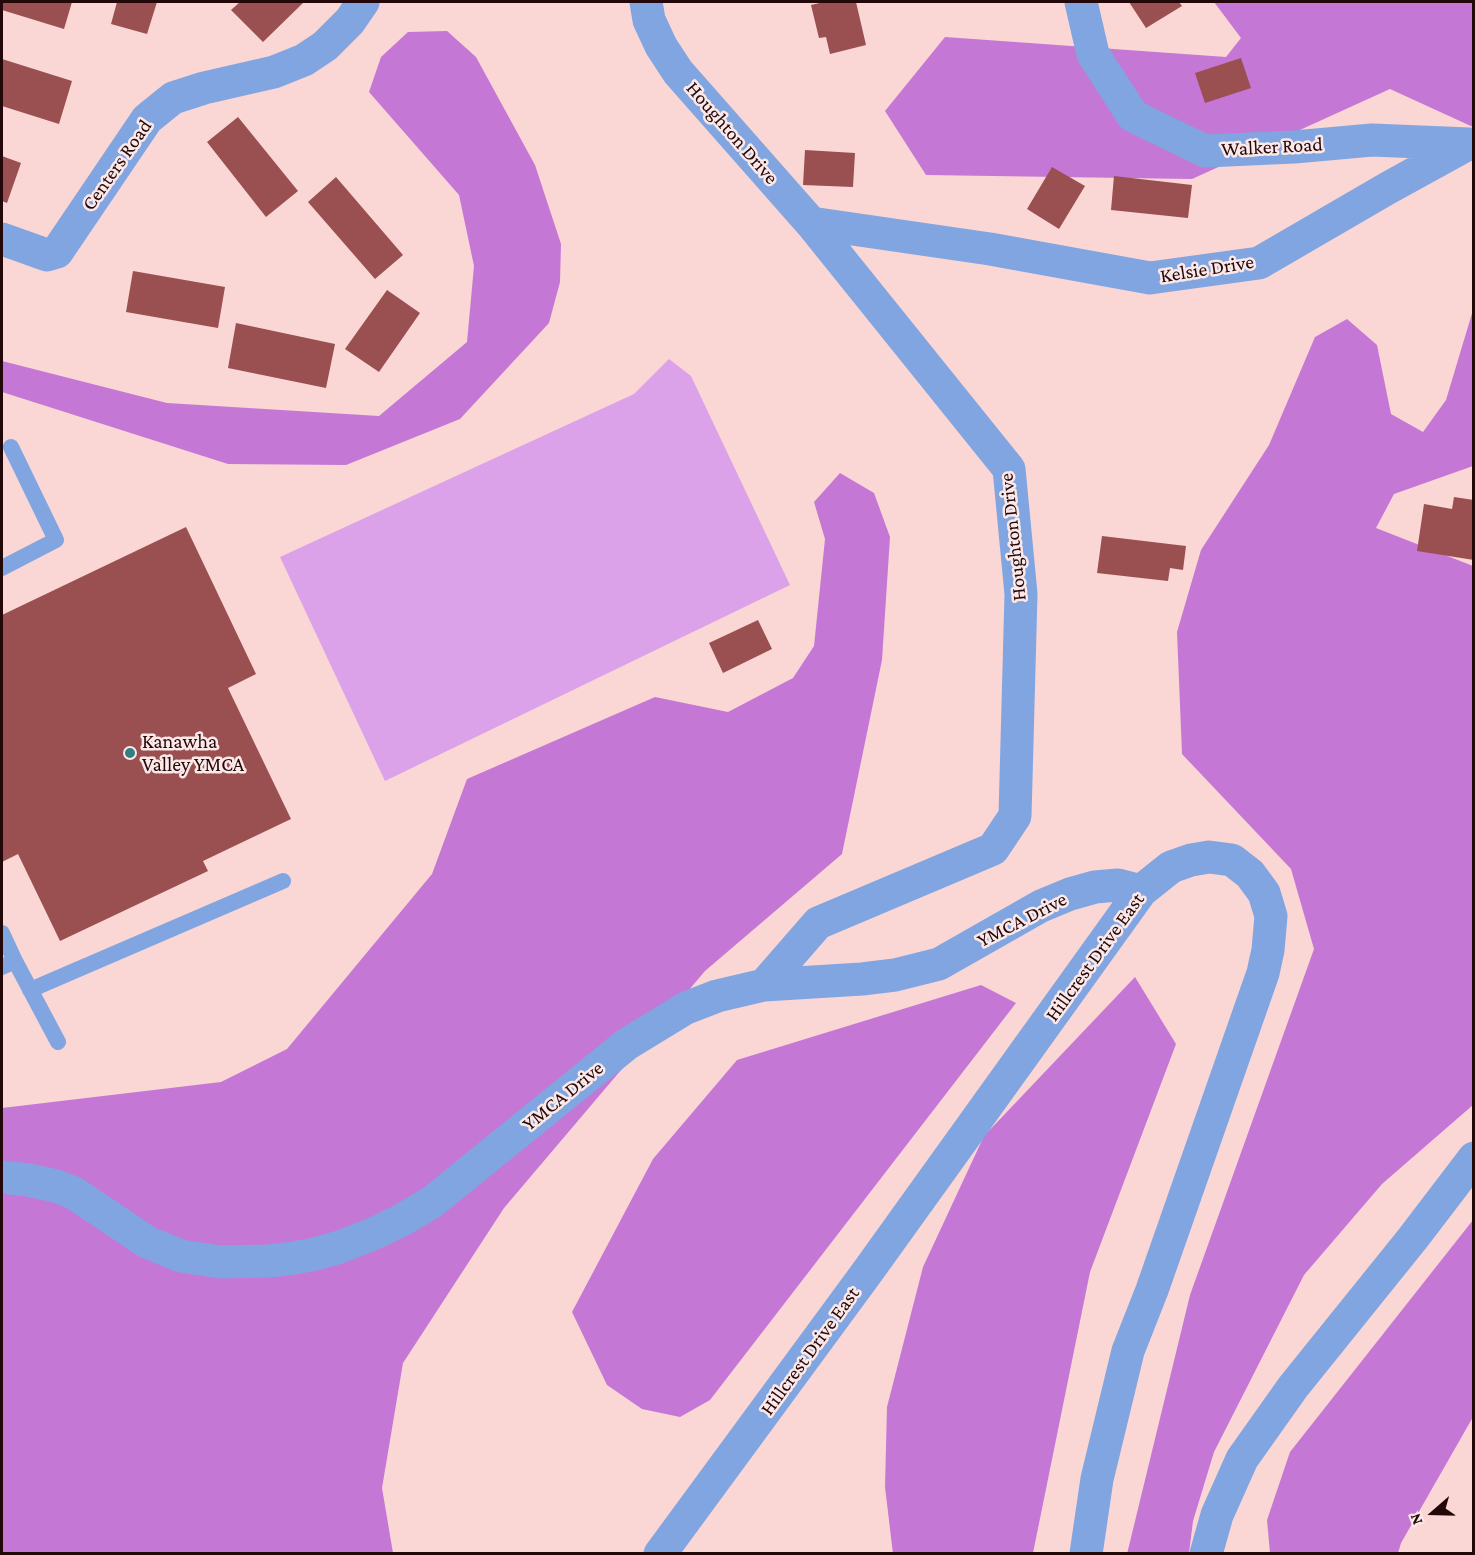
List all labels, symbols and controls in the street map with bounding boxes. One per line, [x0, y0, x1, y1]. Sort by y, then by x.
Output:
street label: Houghton Drive [681, 77, 783, 189]
street label: Centers Road [77, 115, 157, 215]
street label: Walker Road [1221, 132, 1323, 162]
street label: Kelsie Drive [1158, 250, 1256, 288]
street label: Houghton Drive [994, 472, 1032, 602]
place label: Kanawha Valley YMCA [142, 730, 244, 777]
marker: Kanawha Valley YMCA [123, 746, 137, 760]
street label: YMCA Drive [973, 887, 1071, 953]
street label: Hillcrest Drive East [1040, 888, 1150, 1026]
street label: YMCA Drive [518, 1056, 608, 1136]
street label: Hillcrest Drive East [755, 1282, 865, 1420]
north arrow [1403, 1483, 1463, 1543]
text: N [1406, 1511, 1425, 1527]

